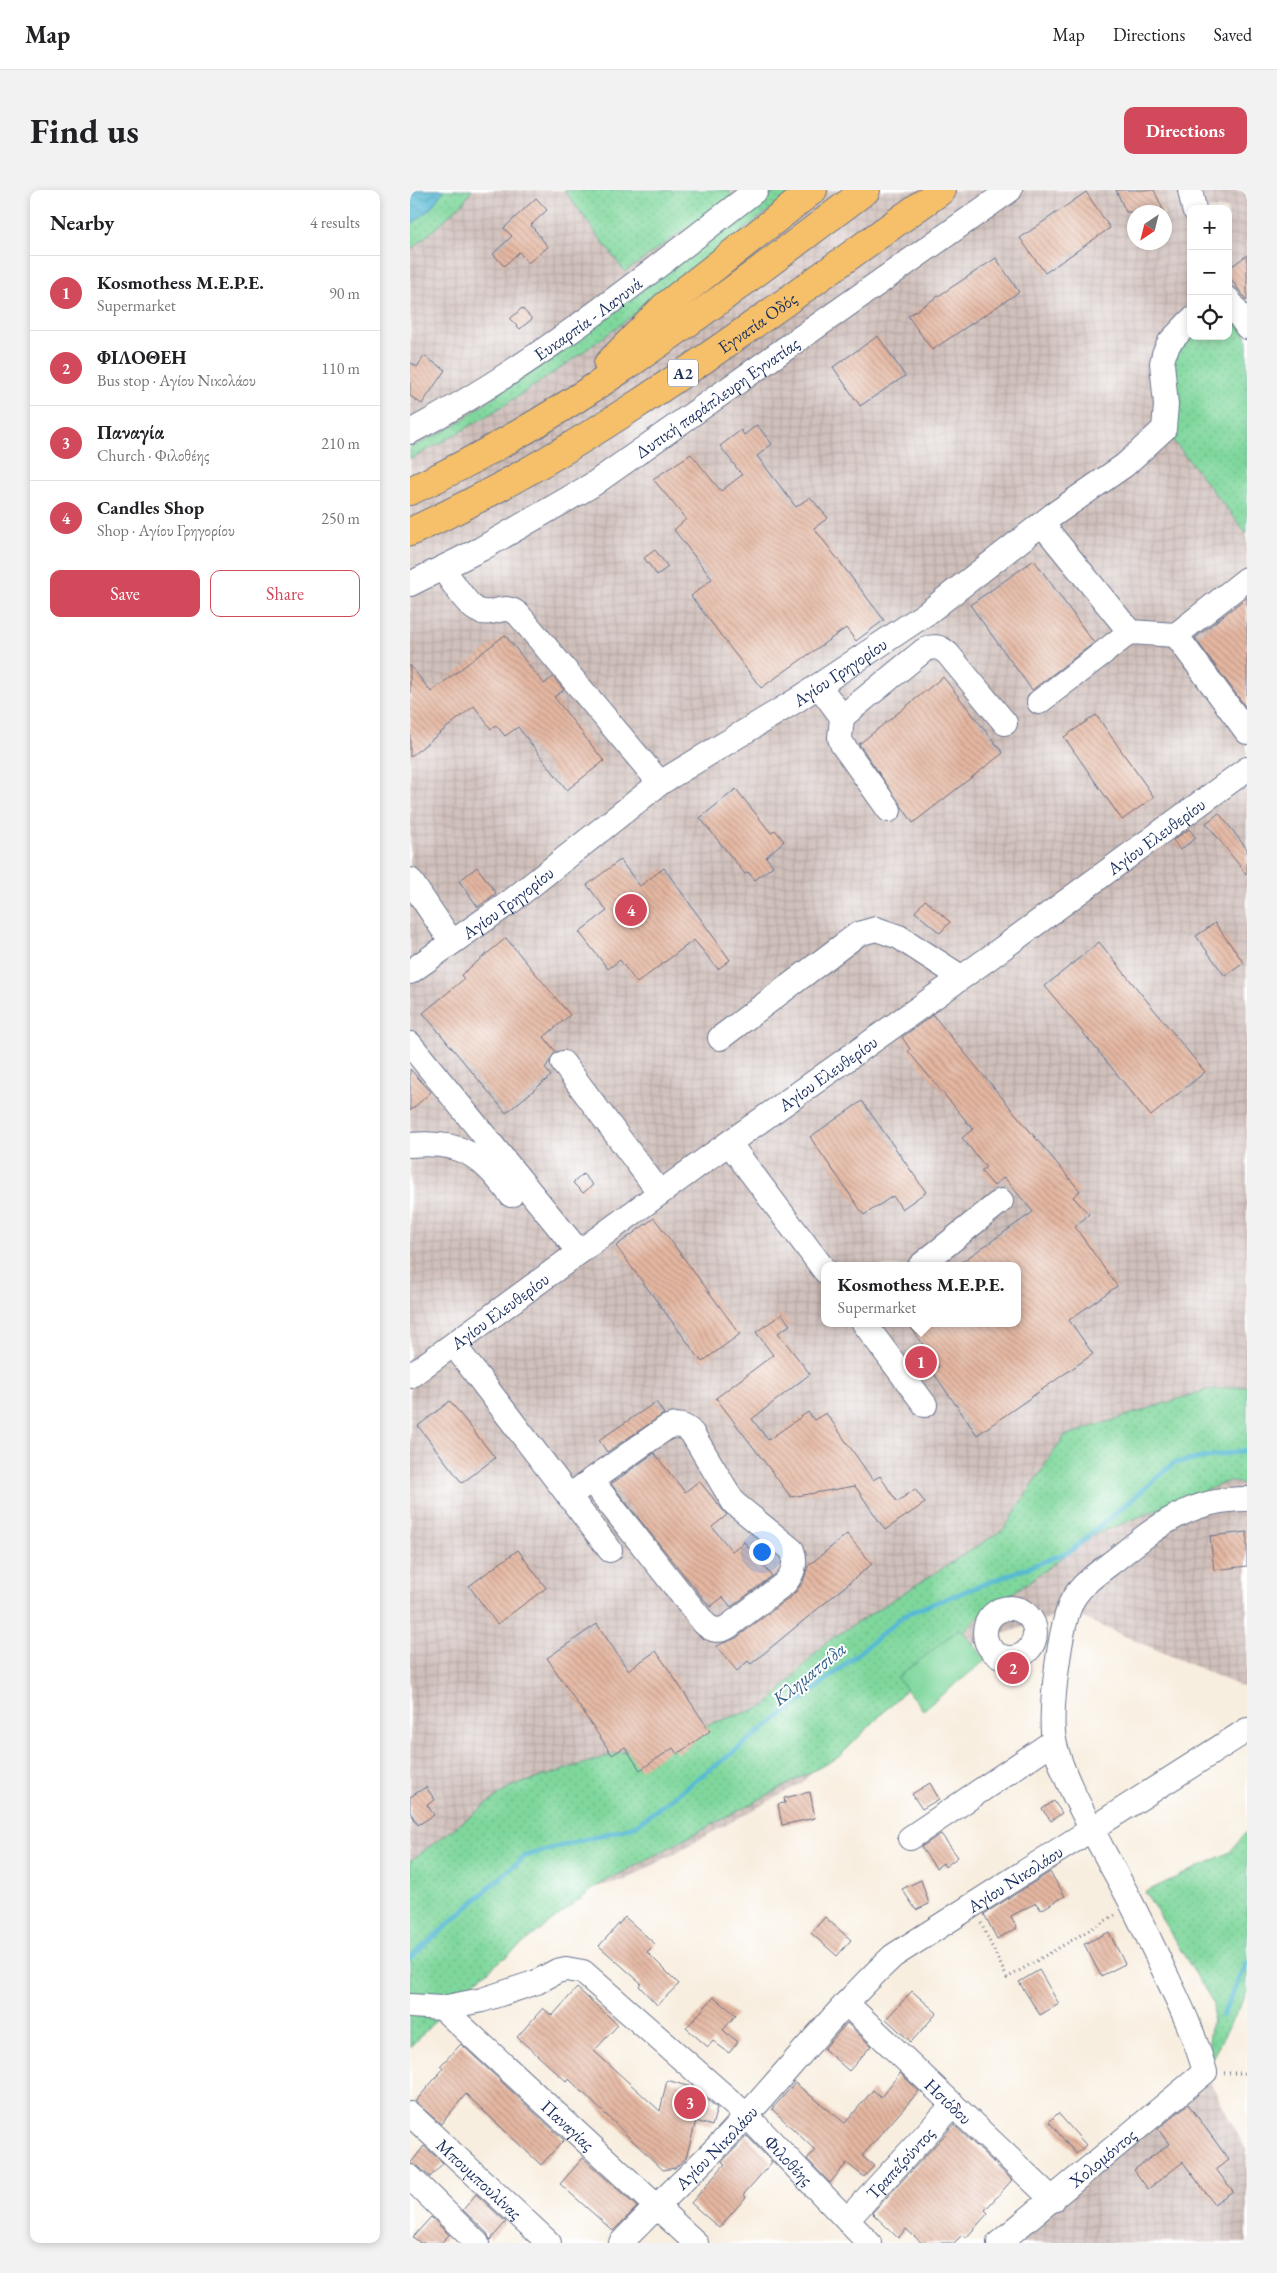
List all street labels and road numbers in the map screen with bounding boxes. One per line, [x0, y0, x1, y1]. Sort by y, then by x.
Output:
street label: Ευκαρπία - Λαγυνά [529, 271, 647, 365]
street label: Εγνατία Οδός [713, 286, 801, 358]
street label: Δυτική παράπλευρη Εγνατίας [630, 331, 803, 463]
road number: Α2 [668, 360, 698, 387]
street label: Αγίου Γρηγορίου [787, 632, 891, 712]
street label: Αγίου Ελευθερίου [1101, 792, 1210, 880]
street label: Αγίου Γρηγορίου [456, 861, 558, 944]
street label: Αγίου Ελευθερίου [773, 1030, 882, 1116]
street label: Αγίου Ελευθερίου [445, 1267, 553, 1355]
street label: Αγίου Νικολάου [962, 1839, 1067, 1918]
street label: Ησιόδου [920, 2073, 978, 2129]
street label: Παναγίας [537, 2094, 600, 2155]
street label: Αγίου Νικολάου [669, 2100, 762, 2195]
street label: Τραπεζούντος [861, 2121, 939, 2204]
street label: Χολομόντος [1063, 2123, 1140, 2193]
street label: Φιλοθέης [759, 2130, 819, 2190]
street label: Μπουμπουλίνας [432, 2133, 527, 2224]

